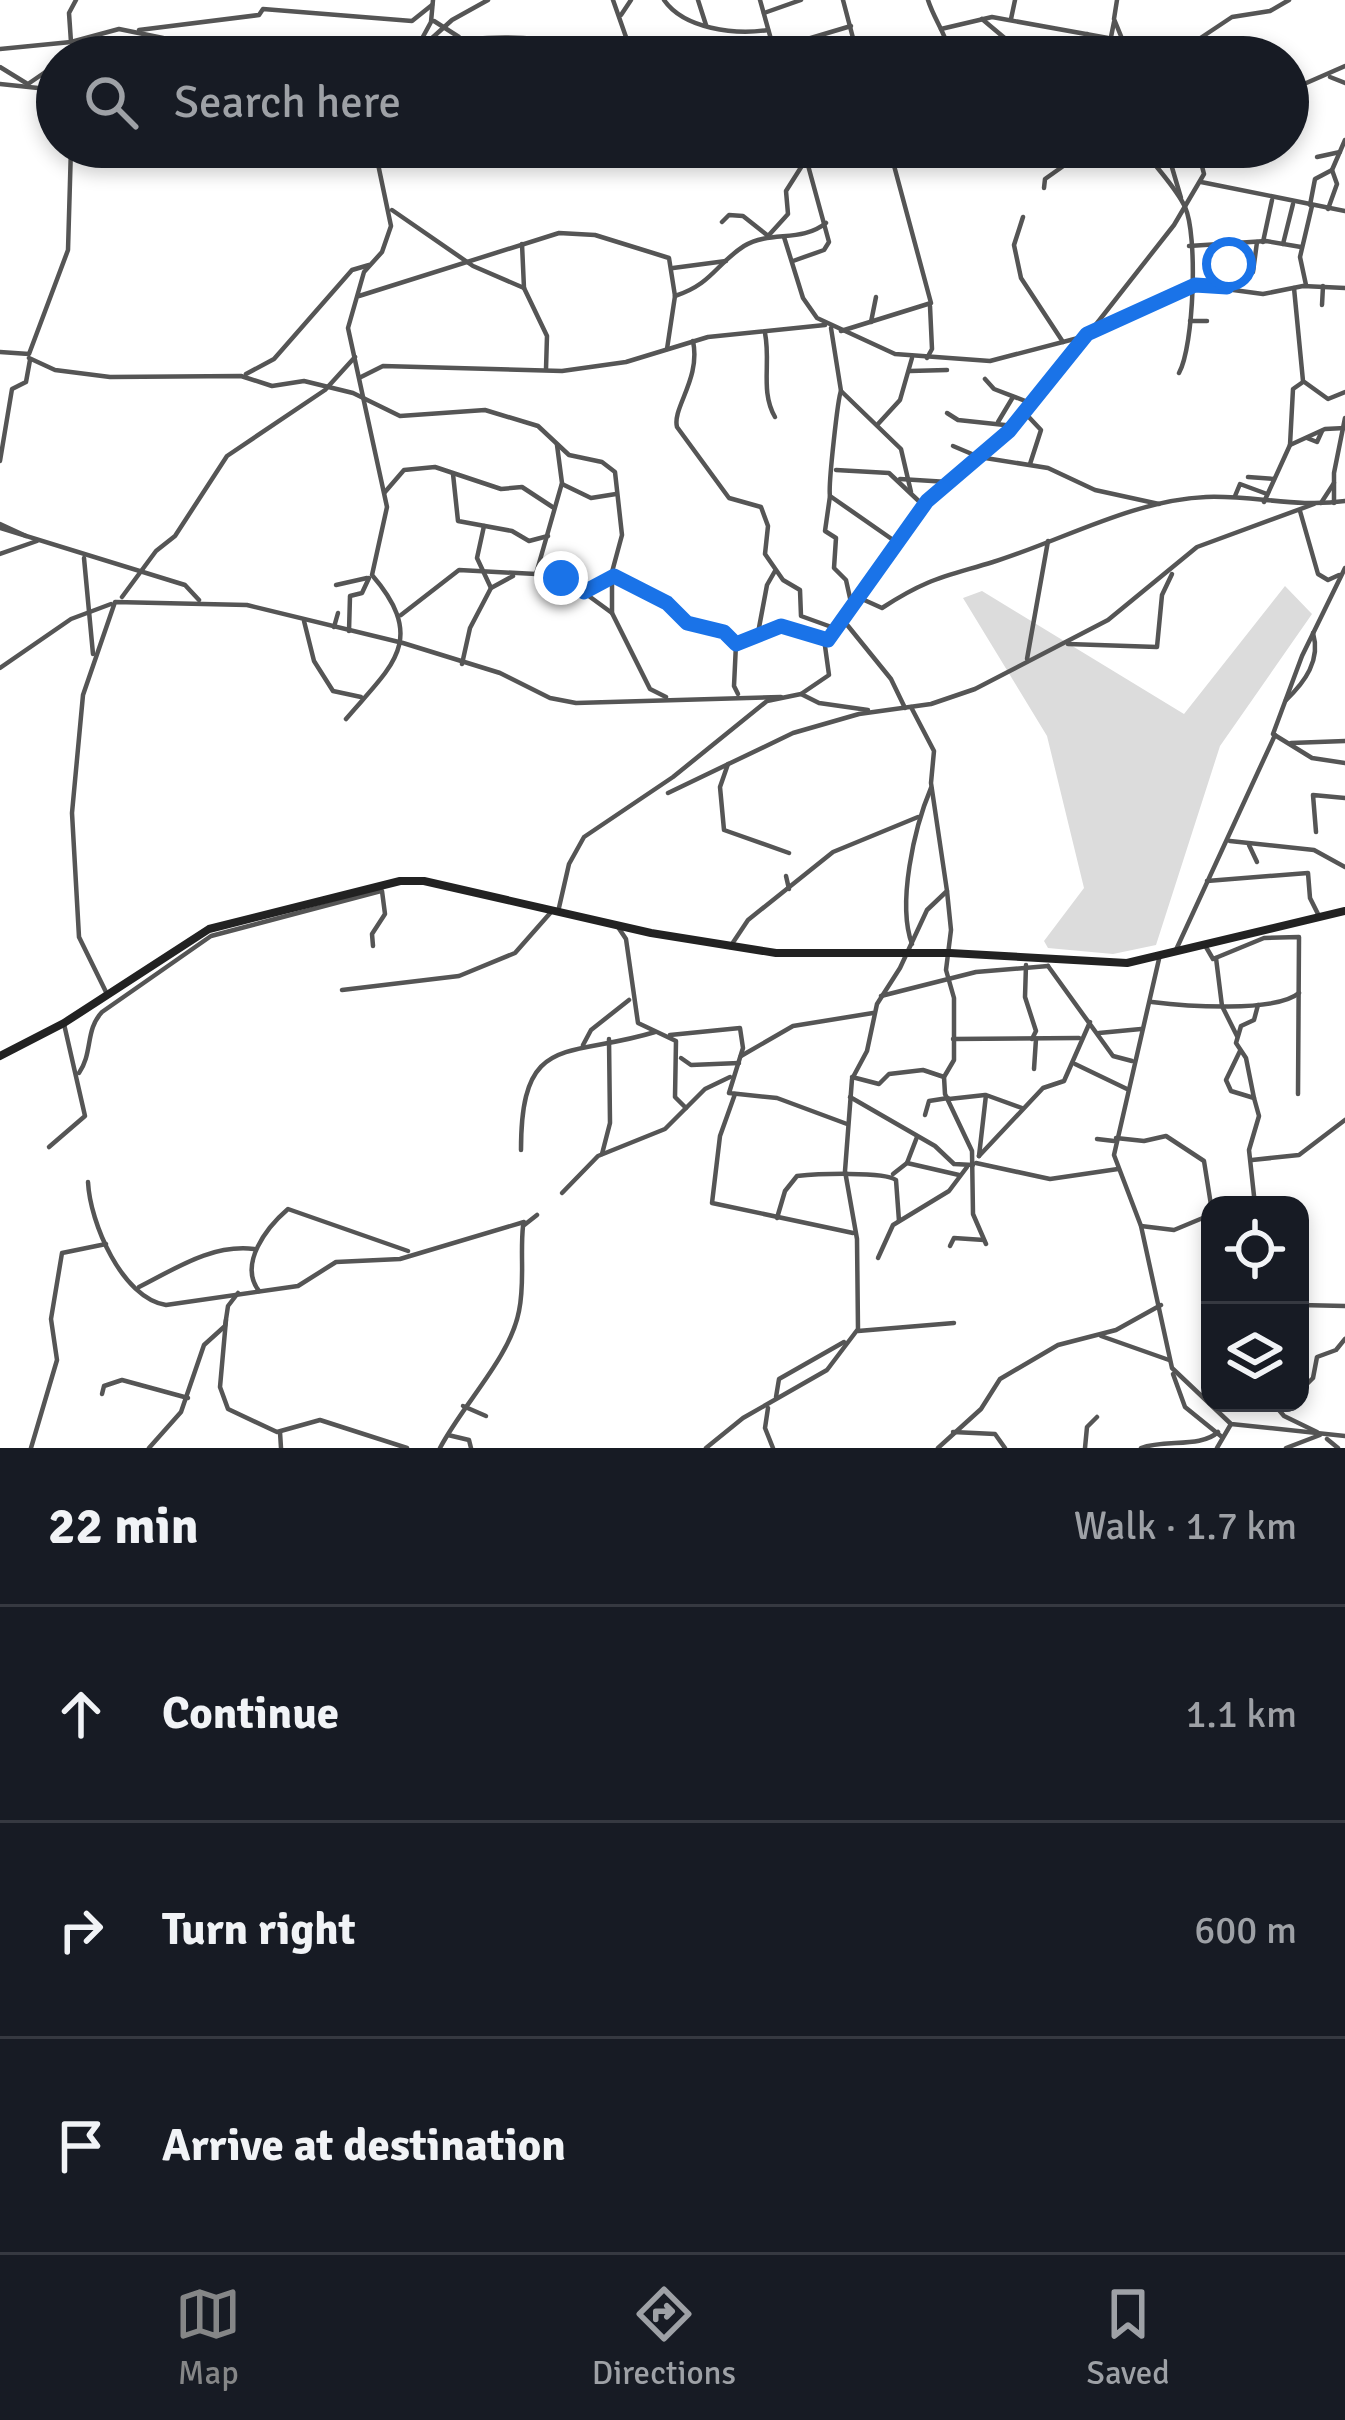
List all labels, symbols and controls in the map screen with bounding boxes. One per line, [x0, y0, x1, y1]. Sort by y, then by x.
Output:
search box [36, 36, 1309, 168]
icon: search [78, 69, 144, 135]
text: Search here [174, 75, 401, 130]
route start [1202, 237, 1256, 291]
route end [534, 551, 588, 605]
map controls [1201, 1196, 1309, 1412]
button: locate [1201, 1196, 1309, 1304]
button: layers [1201, 1304, 1309, 1412]
text: 22 min [48, 1495, 199, 1558]
text: Walk · 1.7 km [1074, 1502, 1297, 1550]
icon: ahead [48, 1681, 114, 1747]
text: Continue [162, 1686, 339, 1741]
text: 1.1 km [1185, 1690, 1297, 1738]
icon: right [48, 1897, 114, 1963]
text: Turn right [162, 1902, 356, 1957]
text: 600 m [1194, 1906, 1297, 1954]
icon: arrive [48, 2113, 114, 2179]
text: Arrive at destination [162, 2118, 566, 2173]
tab: Map [175, 2281, 241, 2394]
tab: Directions [592, 2281, 736, 2394]
tab: Saved [1087, 2281, 1170, 2394]

